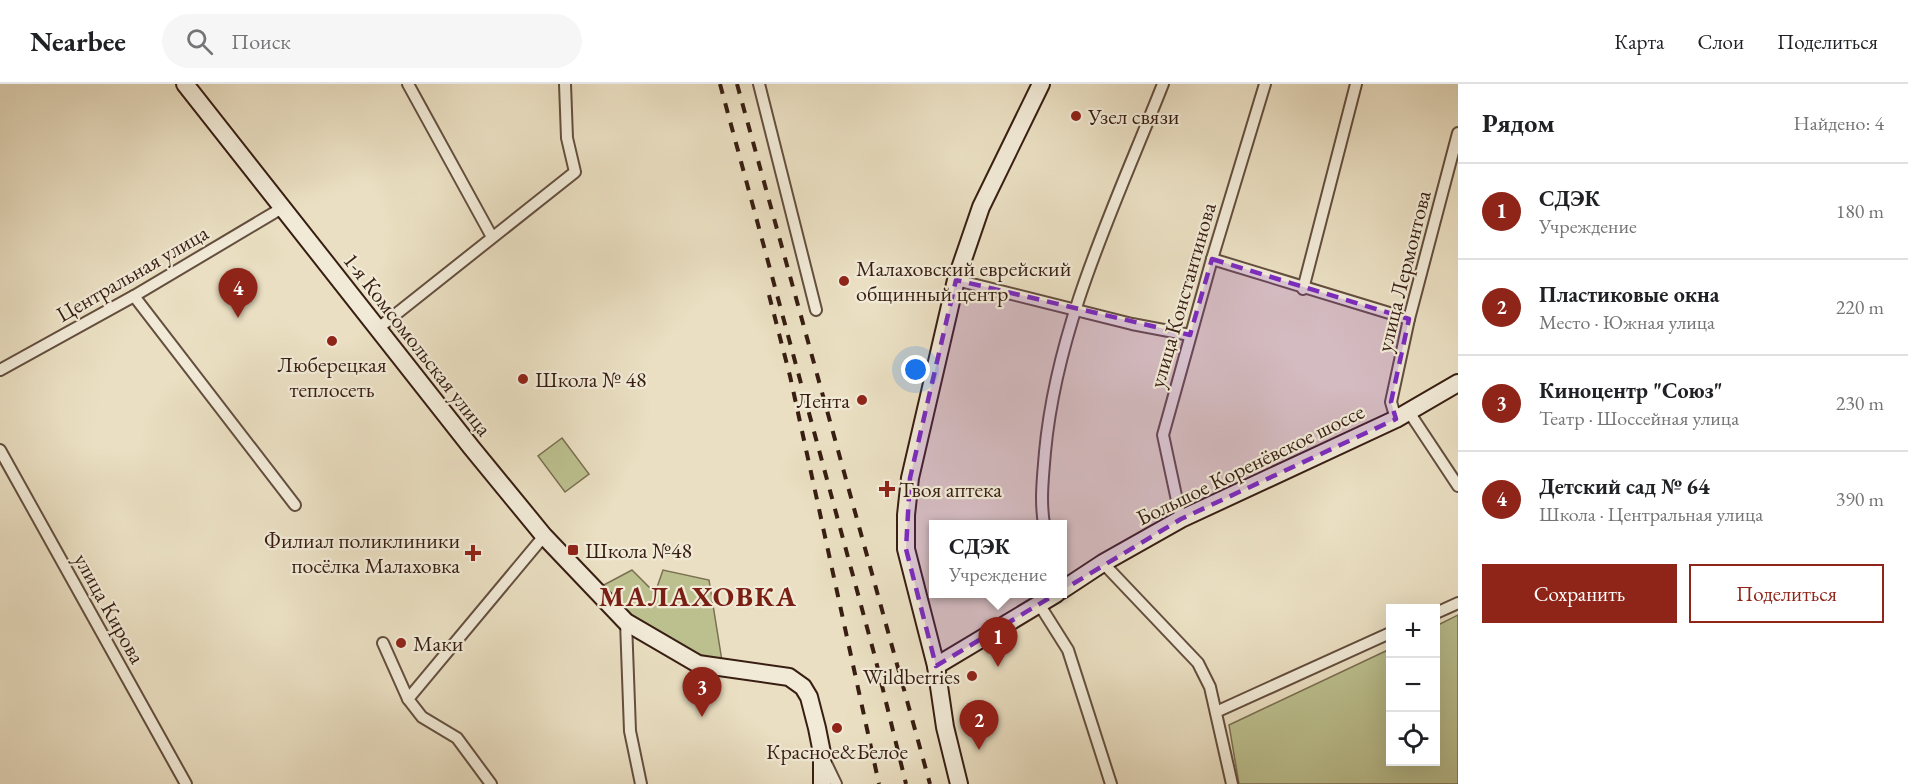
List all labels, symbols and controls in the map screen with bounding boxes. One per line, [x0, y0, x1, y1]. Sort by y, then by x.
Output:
search box [162, 14, 582, 68]
text: Nearbee [30, 23, 126, 59]
icon: search [183, 25, 216, 58]
text: Поиск [231, 27, 291, 56]
text: Карта [1614, 28, 1664, 55]
text: Слои [1697, 28, 1744, 55]
text: Поделиться [1777, 28, 1878, 55]
place label: Узел связи [1087, 102, 1180, 131]
text: Рядом [1482, 106, 1555, 140]
marker: Узел связи [1069, 109, 1083, 123]
text: Найдено: 4 [1793, 110, 1884, 136]
text: СДЭК [1539, 184, 1600, 213]
street label: улица Лермонтова [1369, 187, 1438, 355]
text: 1 [1496, 198, 1507, 224]
text: 180 m [1836, 198, 1884, 224]
street label: улица Константинова [1142, 199, 1223, 391]
text: Учреждение [1539, 213, 1637, 239]
street label: Центральная улица [51, 218, 214, 329]
street label: 1-я Комсомольская улица [337, 247, 499, 442]
place label: Малаховский еврейский общинный центр [856, 254, 1072, 308]
pin: 4 [218, 268, 258, 318]
marker: Малаховский еврейский общинный центр [837, 274, 851, 288]
text: Пластиковые окна [1539, 280, 1719, 309]
text: 2 [1496, 294, 1507, 320]
text: 220 m [1836, 294, 1884, 320]
text: Место · Южная улица [1539, 309, 1715, 335]
marker: Люберецкая теплосеть [325, 334, 339, 348]
place label: Люберецкая теплосеть [277, 350, 387, 404]
your location [901, 355, 930, 384]
place label: Школа № 48 [535, 365, 647, 394]
marker: Школа № 48 [516, 372, 530, 386]
text: Киноцентр "Союз" [1539, 376, 1723, 405]
place label: Лента [797, 386, 850, 415]
text: 3 [1496, 390, 1507, 416]
text: 230 m [1836, 390, 1884, 416]
marker: Лента [855, 393, 869, 407]
street label: Большое Коренёвское шоссе [1131, 396, 1369, 532]
text: Театр · Шоссейная улица [1539, 405, 1739, 431]
text: Детский сад № 64 [1539, 472, 1710, 501]
place label: Твоя аптека [899, 475, 1002, 504]
marker: Твоя аптека [880, 482, 894, 496]
text: 4 [1496, 486, 1507, 512]
text: 390 m [1836, 486, 1884, 512]
text: Школа · Центральная улица [1539, 501, 1763, 527]
popup [929, 520, 1067, 598]
place label: Филиал поликлиники посёлка Малаховка [264, 526, 460, 580]
text: СДЭК [949, 532, 1010, 561]
place label: Школа №48 [585, 536, 692, 565]
marker: Школа №48 [566, 543, 580, 557]
marker: Филиал поликлиники посёлка Малаховка [464, 544, 482, 562]
street label: улица Кирова [67, 548, 152, 669]
text: Учреждение [949, 561, 1047, 587]
button: Сохранить [1482, 564, 1677, 623]
button: Поделиться [1689, 564, 1884, 623]
district label: МАЛАХОВКА [599, 578, 797, 614]
map controls [1386, 604, 1440, 766]
button: + [1386, 604, 1440, 658]
pin: 1 [978, 618, 1018, 667]
place label: Маки [413, 629, 464, 658]
marker: Маки [394, 636, 408, 650]
button: − [1386, 658, 1440, 712]
place label: Wildberries [863, 662, 960, 691]
pin: 3 [682, 668, 722, 717]
marker: Wildberries [965, 669, 979, 683]
pin: 2 [960, 700, 998, 750]
button: locate [1386, 712, 1440, 766]
marker: Красное&Белое [830, 721, 844, 735]
place label: Красное&Белое [766, 737, 908, 766]

